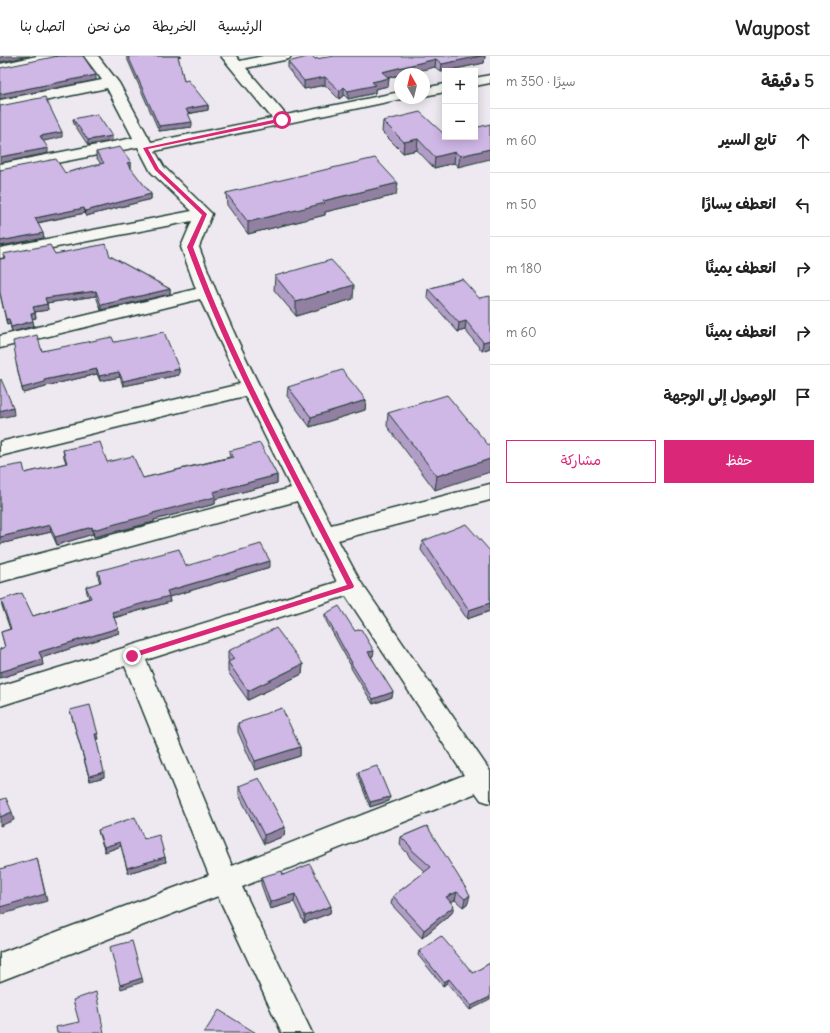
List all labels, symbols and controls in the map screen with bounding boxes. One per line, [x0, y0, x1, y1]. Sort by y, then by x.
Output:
text: Waypost [735, 16, 810, 40]
text: اتصل بنا [20, 17, 65, 35]
text: من نحن [87, 17, 131, 35]
text: الخريطة [153, 17, 196, 35]
text: الرئيسية [218, 17, 262, 35]
north arrow [394, 68, 430, 104]
map controls [442, 68, 478, 140]
button: + [442, 68, 478, 104]
text: 5 دقيقة [761, 70, 814, 92]
text: سيرًا · 350 m [506, 73, 576, 90]
button: − [442, 104, 478, 140]
route start [273, 111, 291, 129]
text: تابع السير [719, 130, 776, 149]
icon: ahead [792, 130, 814, 152]
text: 60 m [506, 132, 537, 149]
text: انعطف يسارًا [702, 194, 776, 213]
icon: left [792, 194, 814, 216]
text: 50 m [506, 196, 537, 213]
text: انعطف يمينًا [705, 258, 776, 277]
icon: right [792, 258, 814, 280]
text: 180 m [506, 260, 542, 277]
text: انعطف يمينًا [705, 322, 776, 341]
icon: right [792, 322, 814, 344]
text: 60 m [506, 324, 537, 341]
text: الوصول إلى الوجهة [663, 386, 776, 405]
icon: arrive [792, 386, 814, 408]
button: مشاركة [506, 440, 656, 483]
button: حفظ [664, 440, 814, 483]
route end [123, 647, 141, 665]

